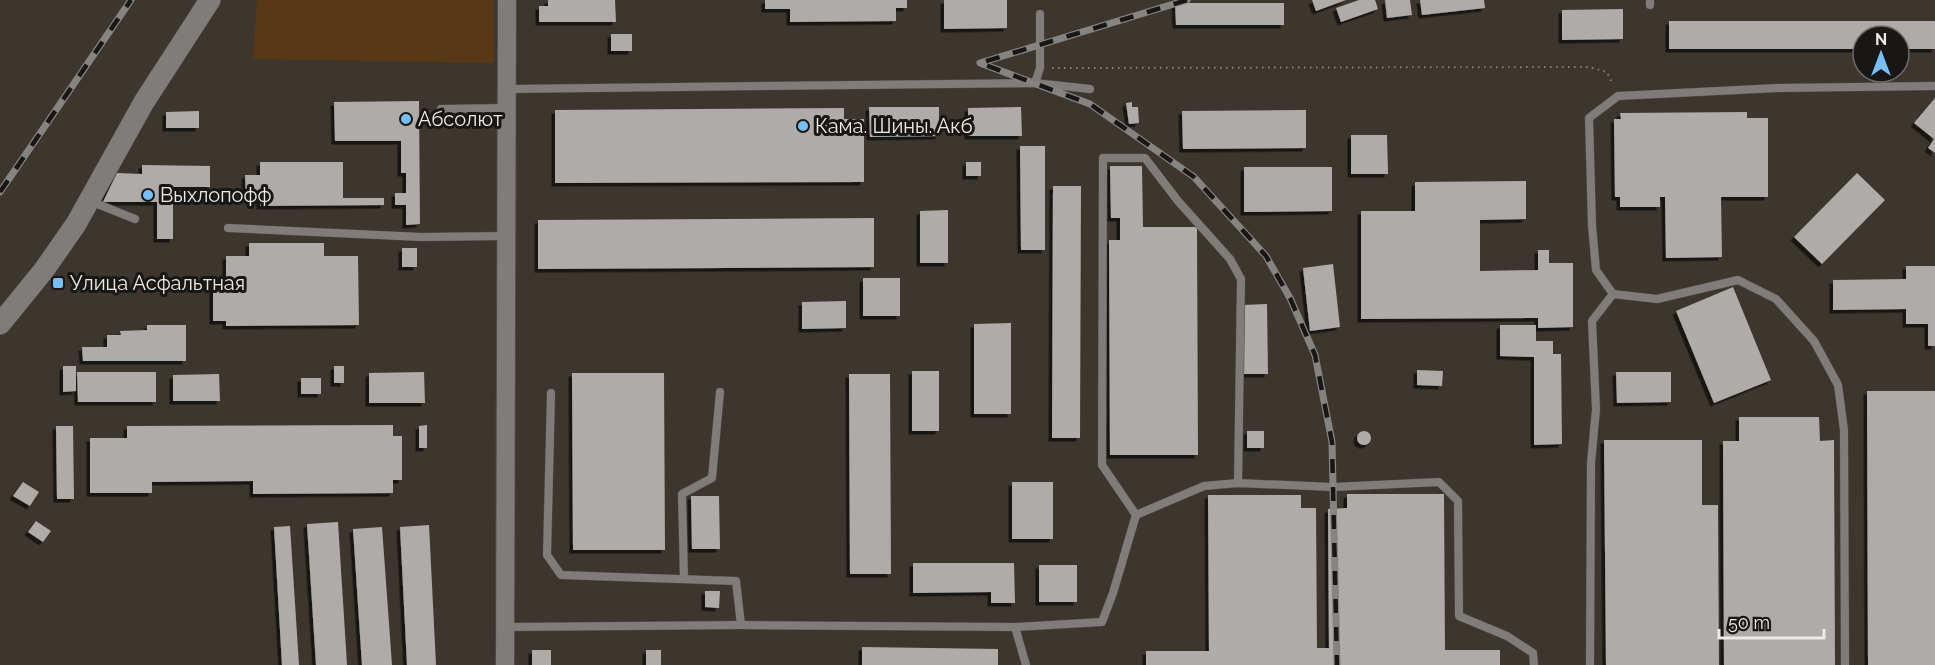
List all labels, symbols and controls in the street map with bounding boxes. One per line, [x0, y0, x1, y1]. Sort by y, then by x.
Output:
north arrow [1851, 24, 1911, 84]
text: N [1875, 30, 1887, 49]
place label: Абсолют [418, 107, 503, 131]
marker: Абсолют [399, 112, 413, 126]
place label: Кама. Шины. Акб [815, 114, 973, 138]
marker: Кама. Шины. Акб [796, 119, 810, 133]
place label: Выхлопофф [160, 183, 271, 207]
marker: Выхлопофф [141, 188, 155, 202]
place label: Улица Асфальтная [70, 271, 245, 295]
marker: Улица Асфальтная [51, 276, 65, 290]
scale bar [1719, 602, 1824, 640]
text: 50 m [1728, 612, 1770, 633]

